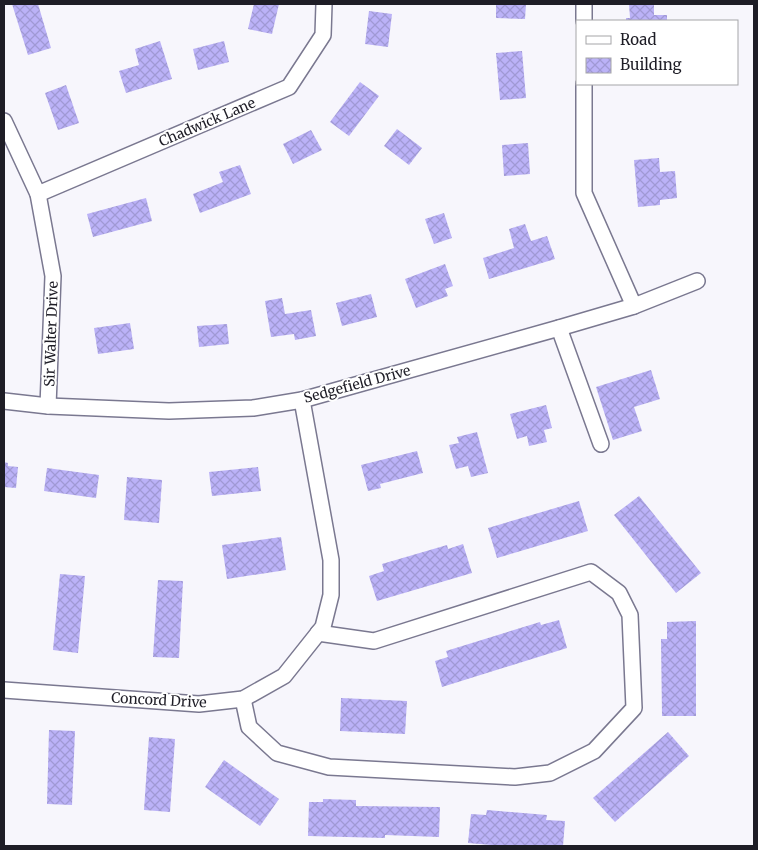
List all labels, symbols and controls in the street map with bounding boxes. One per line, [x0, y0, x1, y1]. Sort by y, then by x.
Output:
legend [576, 20, 738, 85]
text: Road [620, 30, 656, 49]
text: Building [620, 55, 682, 74]
street label: Chadwick Lane [156, 94, 258, 150]
street label: Sir Walter Drive [40, 281, 62, 387]
street label: Sedgefield Drive [302, 361, 412, 407]
street label: Concord Drive [111, 689, 207, 711]

